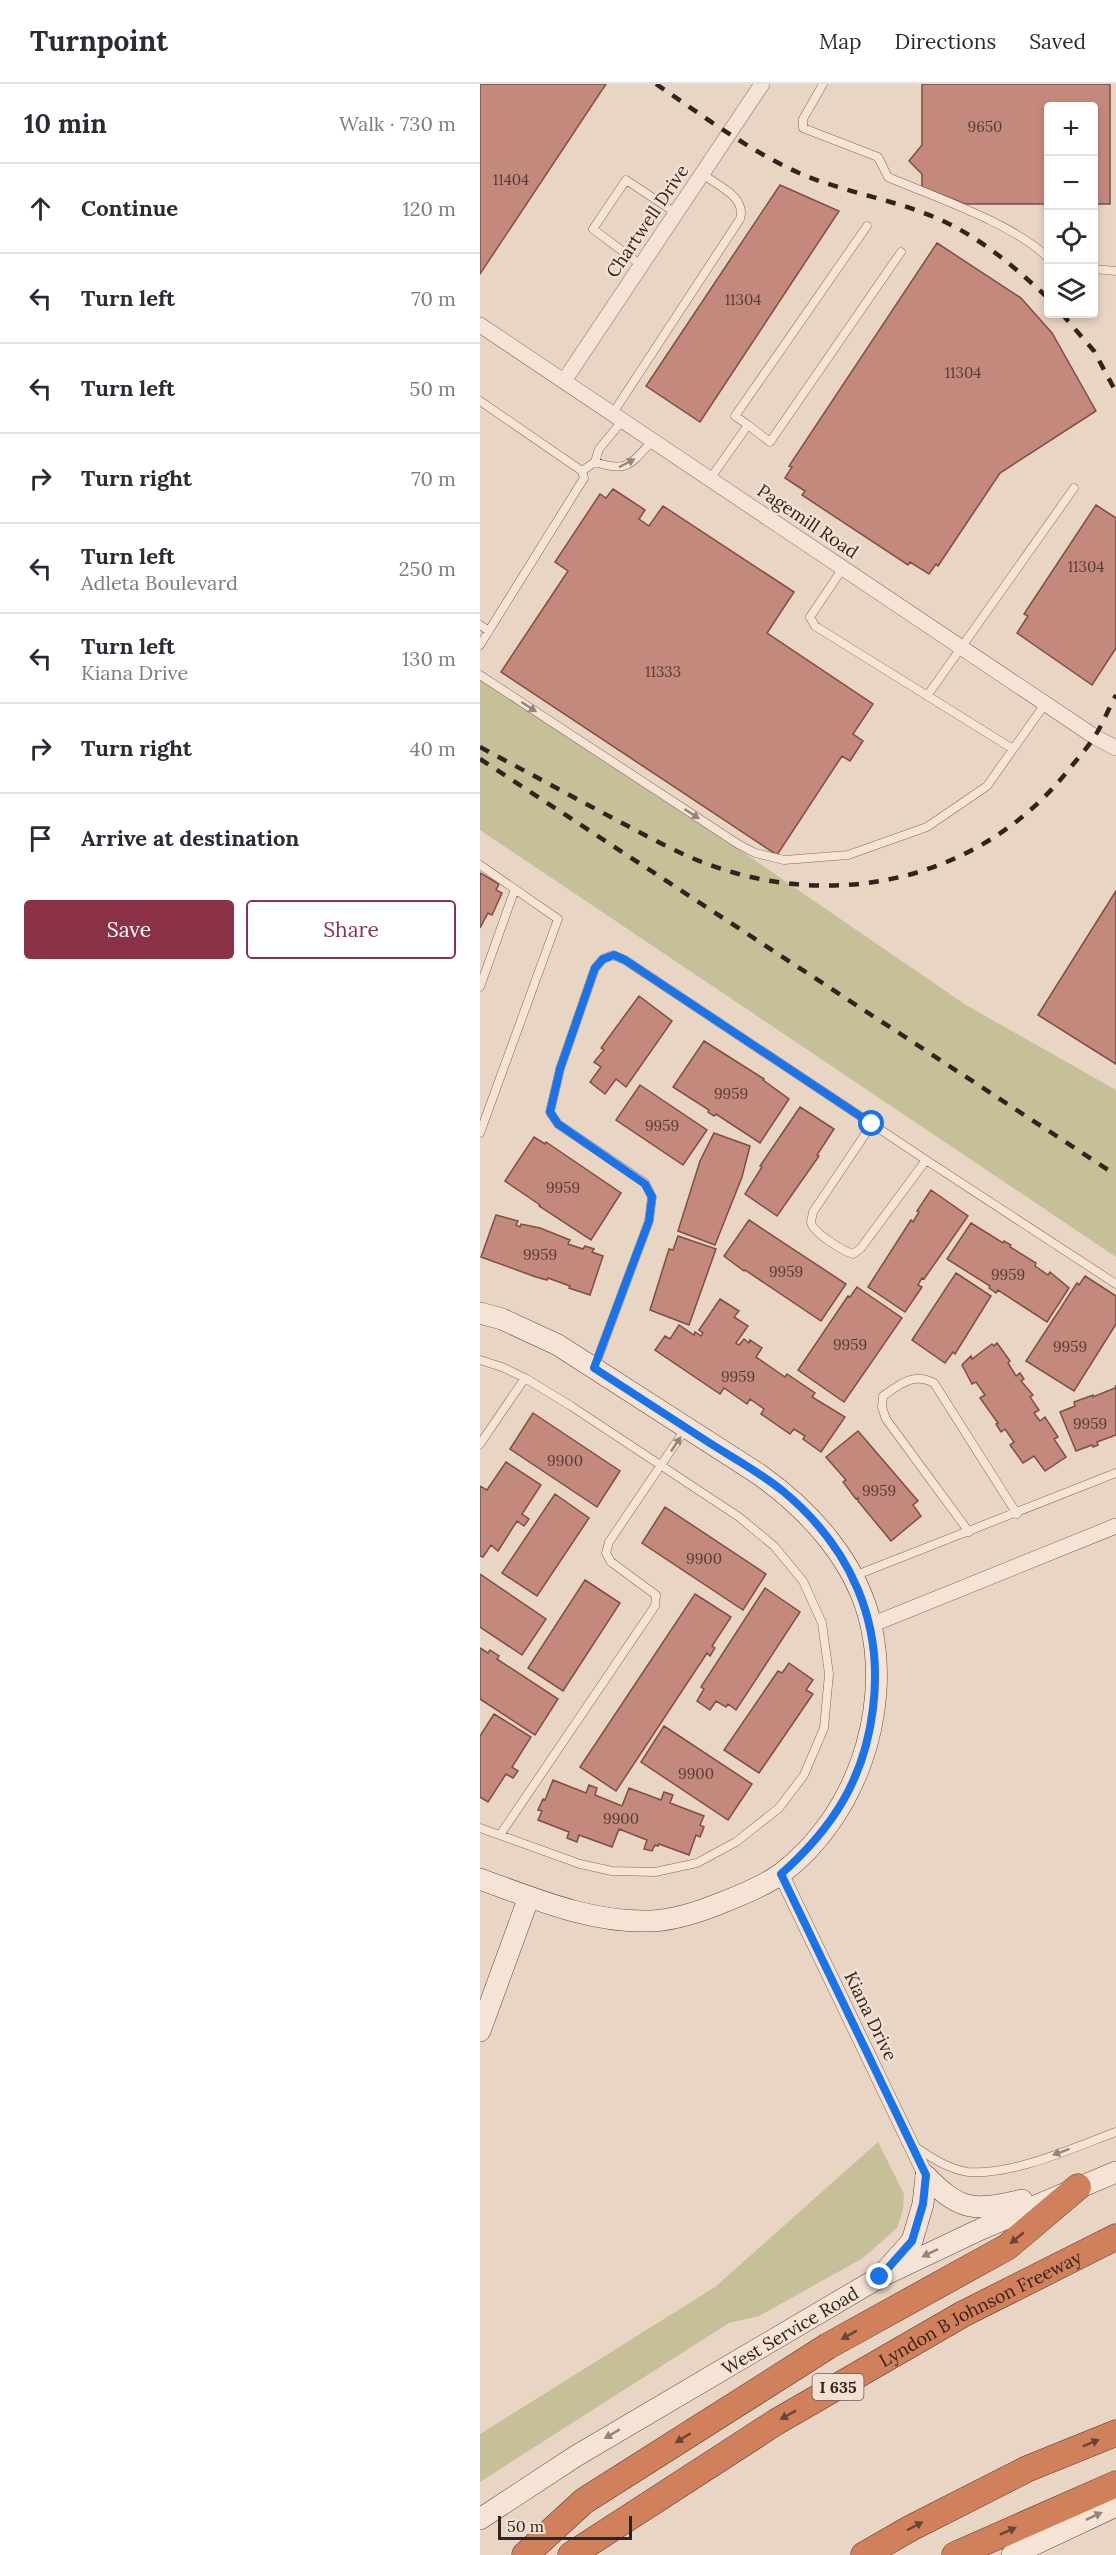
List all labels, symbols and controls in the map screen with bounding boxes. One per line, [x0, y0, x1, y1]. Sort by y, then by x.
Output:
text: Turnpoint [30, 23, 168, 59]
text: Map [819, 28, 862, 55]
text: Directions [895, 28, 996, 55]
text: Saved [1029, 28, 1086, 55]
map controls [1044, 102, 1098, 318]
button: + [1044, 102, 1098, 156]
text: 10 min [24, 107, 107, 140]
text: Walk · 730 m [339, 111, 456, 136]
house number: 9650 [968, 117, 1002, 136]
button: − [1044, 156, 1098, 210]
street label: Chartwell Drive [601, 160, 693, 282]
house number: 11404 [493, 170, 529, 189]
icon: ahead [24, 192, 57, 225]
text: Continue [81, 194, 178, 222]
text: 120 m [402, 196, 456, 221]
button: locate [1044, 210, 1098, 264]
button: layers [1044, 264, 1098, 318]
icon: left [24, 282, 57, 315]
text: Turn left [81, 284, 175, 312]
text: 70 m [411, 286, 456, 311]
house number: 11304 [725, 290, 761, 309]
house number: 11304 [945, 363, 981, 382]
icon: left [24, 372, 57, 405]
text: Turn left [81, 374, 175, 402]
text: 50 m [410, 376, 456, 401]
one-way arrow [619, 458, 636, 468]
icon: right [24, 462, 57, 495]
text: Turn right [81, 464, 192, 492]
text: 70 m [411, 466, 456, 491]
street label: Pagemill Road [753, 479, 863, 563]
text: Turn left [81, 542, 175, 570]
icon: left [24, 552, 57, 585]
text: 250 m [399, 556, 456, 581]
house number: 11304 [1068, 557, 1104, 576]
text: Adleta Boulevard [81, 570, 238, 595]
text: Turn left [81, 632, 175, 660]
icon: left [24, 642, 57, 675]
text: 130 m [402, 646, 456, 671]
text: Kiana Drive [81, 660, 188, 685]
house number: 11333 [645, 662, 681, 681]
one-way arrow [521, 701, 537, 712]
icon: right [24, 732, 57, 765]
text: Turn right [81, 734, 192, 762]
text: 40 m [410, 736, 456, 761]
one-way arrow [684, 808, 700, 819]
icon: arrive [24, 822, 57, 855]
text: Arrive at destination [81, 824, 299, 852]
button: Save [24, 900, 234, 959]
button: Share [246, 900, 456, 959]
house number: 9959 [714, 1084, 748, 1103]
route start [858, 1110, 884, 1136]
house number: 9959 [645, 1116, 679, 1135]
house number: 9959 [546, 1178, 580, 1197]
house number: 9959 [523, 1245, 557, 1264]
house number: 9959 [769, 1262, 803, 1281]
house number: 9959 [991, 1265, 1025, 1284]
house number: 9959 [833, 1335, 867, 1354]
house number: 9959 [1053, 1337, 1087, 1356]
house number: 9959 [721, 1367, 755, 1386]
house number: 9959 [1073, 1414, 1107, 1433]
one-way arrow [670, 1436, 681, 1452]
house number: 9900 [547, 1451, 583, 1470]
house number: 9959 [862, 1481, 896, 1500]
house number: 9900 [686, 1549, 722, 1568]
house number: 9900 [678, 1764, 714, 1783]
house number: 9900 [603, 1809, 639, 1828]
street label: Kiana Drive [839, 1968, 903, 2065]
one-way arrow [1052, 2148, 1070, 2157]
one-way arrow [1009, 2231, 1025, 2244]
street label: Lyndon B Johnson Freeway [875, 2245, 1086, 2372]
one-way arrow [922, 2249, 939, 2258]
route end [866, 2263, 892, 2289]
street label: West Service Road [717, 2281, 863, 2379]
one-way arrow [840, 2330, 857, 2340]
road number: I 635 [812, 2374, 864, 2400]
one-way arrow [779, 2410, 796, 2420]
one-way arrow [604, 2429, 620, 2440]
one-way arrow [675, 2432, 691, 2443]
one-way arrow [1083, 2438, 1101, 2448]
one-way arrow [1086, 2511, 1104, 2521]
scale bar [498, 2513, 632, 2540]
text: 50 m [507, 2516, 544, 2536]
one-way arrow [907, 2521, 924, 2531]
one-way arrow [1000, 2526, 1018, 2536]

